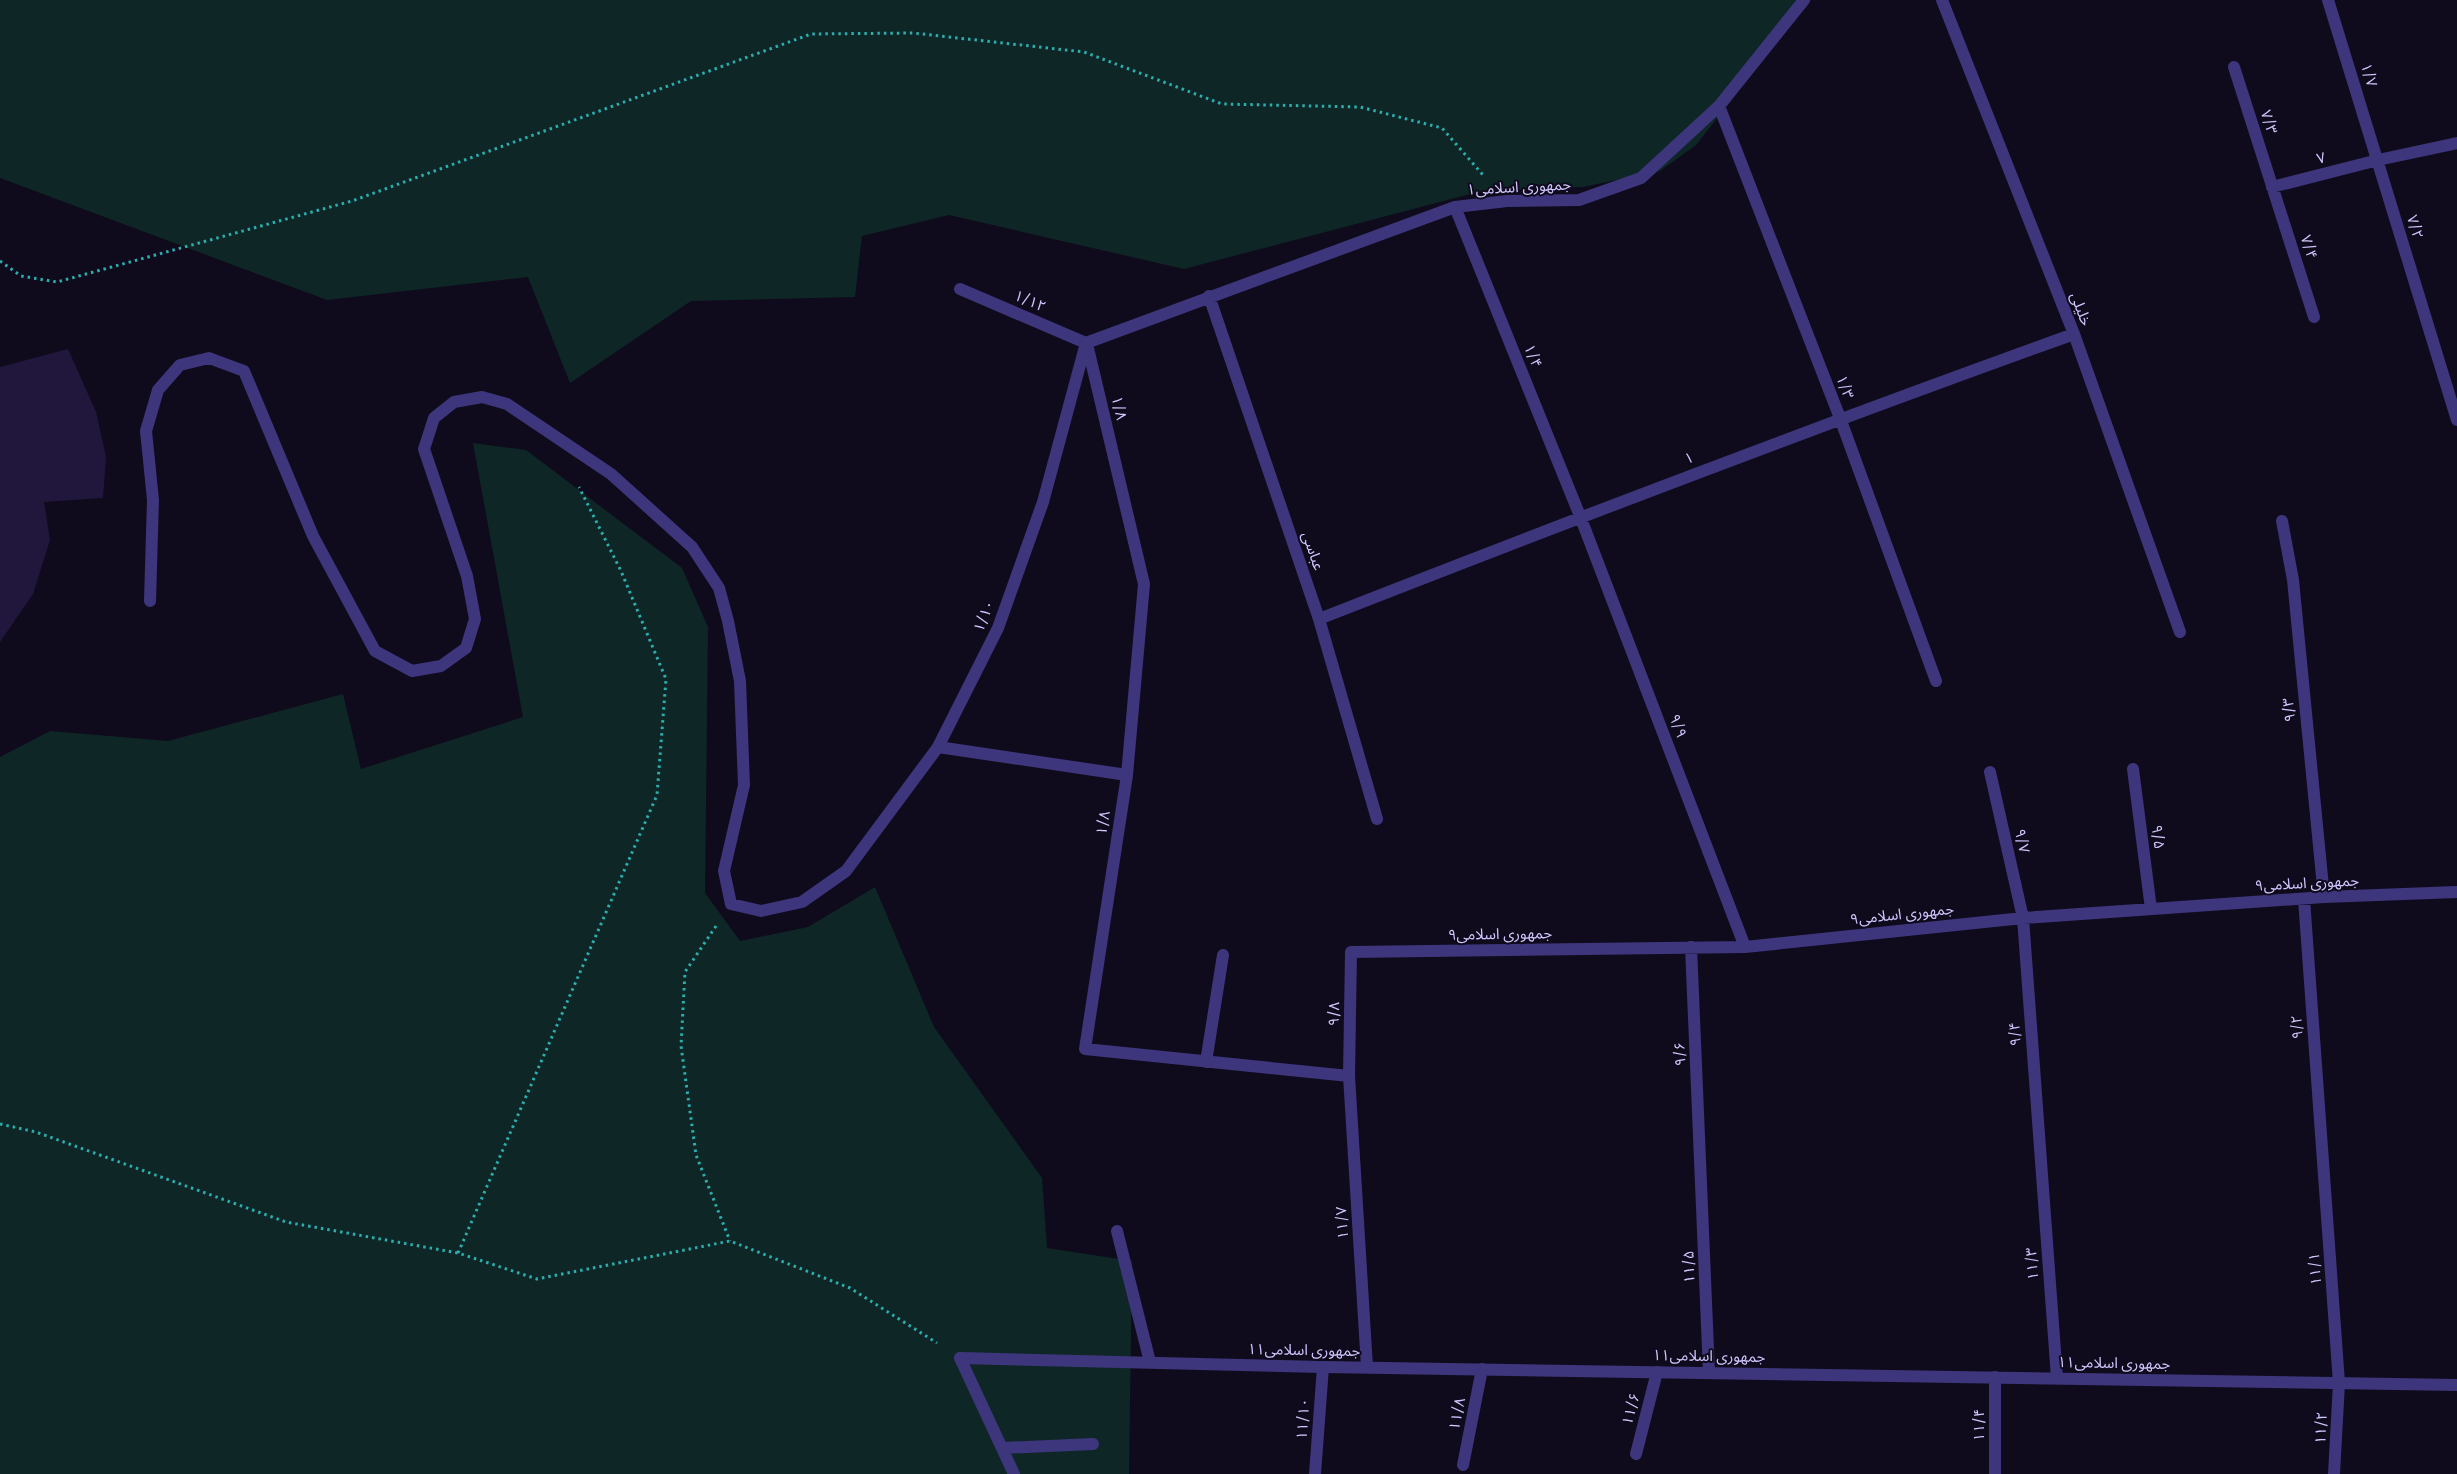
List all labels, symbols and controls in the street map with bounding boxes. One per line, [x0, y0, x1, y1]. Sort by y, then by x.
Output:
street label: ۱/۷ [2357, 61, 2381, 90]
street label: ۷/۳ [2257, 108, 2281, 137]
street label: ۷ [2315, 148, 2328, 168]
street label: جمهوری اسلامی۱ [1466, 175, 1572, 199]
street label: ۷/۲ [2403, 213, 2427, 241]
street label: ۷/۴ [2297, 233, 2321, 261]
street label: ۱/۱۲ [1011, 286, 1049, 316]
street label: خلیلی [2066, 290, 2096, 328]
street label: ۱/۴ [1520, 341, 1546, 371]
street label: ۱/۳ [1832, 372, 1858, 402]
street label: ۱/۸ [1108, 394, 1131, 422]
street label: ۱ [1682, 448, 1696, 468]
street label: عباسی [1298, 529, 1328, 573]
street label: ۱/۱۰ [970, 597, 998, 635]
street label: ۹/۳ [2279, 697, 2299, 723]
street label: ۹/۹ [1665, 711, 1691, 741]
street label: ۱/۸ [1092, 809, 1114, 836]
street label: ۹/۵ [2148, 824, 2168, 850]
street label: ۹/۷ [2011, 827, 2034, 855]
street label: جمهوری اسلامی۹ [2254, 871, 2360, 895]
street label: جمهوری اسلامی۹ [1849, 900, 1955, 928]
street label: جمهوری اسلامی۹ [1448, 924, 1553, 944]
street label: ۹/۸ [1325, 1001, 1343, 1026]
street label: ۹/۲ [2287, 1014, 2307, 1040]
street label: ۹/۴ [2005, 1021, 2025, 1047]
street label: ۹/۶ [1671, 1042, 1689, 1066]
street label: ۱۱/۷ [1332, 1206, 1352, 1240]
street label: ۱۱/۳ [2022, 1247, 2042, 1281]
street label: ۱۱/۵ [1679, 1250, 1699, 1284]
street label: ۱۱/۱ [2305, 1252, 2325, 1286]
street label: جمهوری اسلامی۱۱ [1247, 1340, 1361, 1360]
street label: جمهوری اسلامی۱۱ [1652, 1346, 1766, 1366]
street label: جمهوری اسلامی۱۱ [2057, 1353, 2171, 1373]
street label: ۱۱/۶ [1618, 1391, 1644, 1427]
street label: ۱۱/۸ [1445, 1396, 1469, 1432]
street label: ۱۱/۱۰ [1293, 1398, 1313, 1440]
street label: ۱۱/۴ [1970, 1409, 1988, 1441]
street label: ۱۱/۲ [2311, 1411, 2331, 1445]

